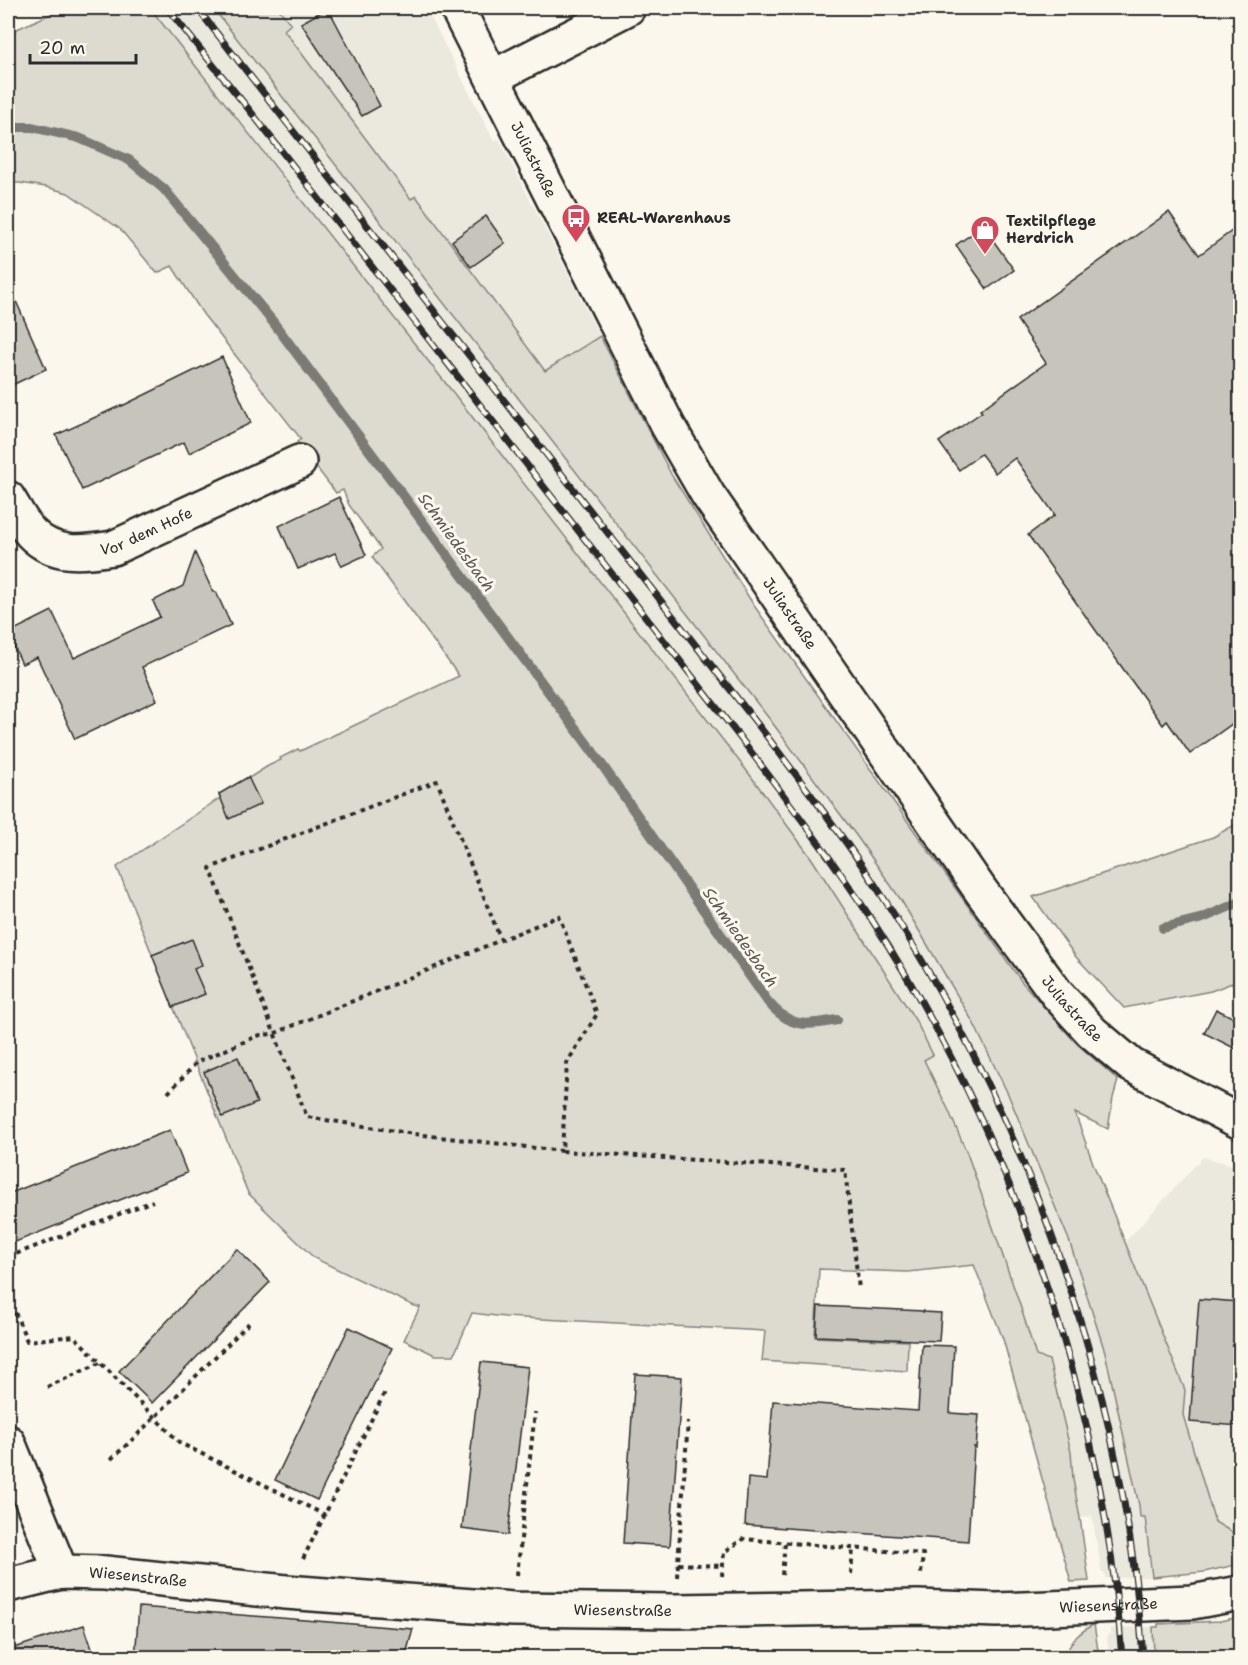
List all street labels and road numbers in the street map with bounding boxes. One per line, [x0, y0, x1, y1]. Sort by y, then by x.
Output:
street label: Juliastraße [506, 118, 561, 201]
street label: Vor dem Hofe [99, 503, 196, 560]
street label: Juliastraße [758, 574, 821, 653]
street label: Juliastraße [1037, 972, 1107, 1047]
street label: Wiesenstraße [89, 1563, 188, 1592]
street label: Wiesenstraße [1059, 1593, 1158, 1618]
street label: Wiesenstraße [573, 1600, 672, 1621]

